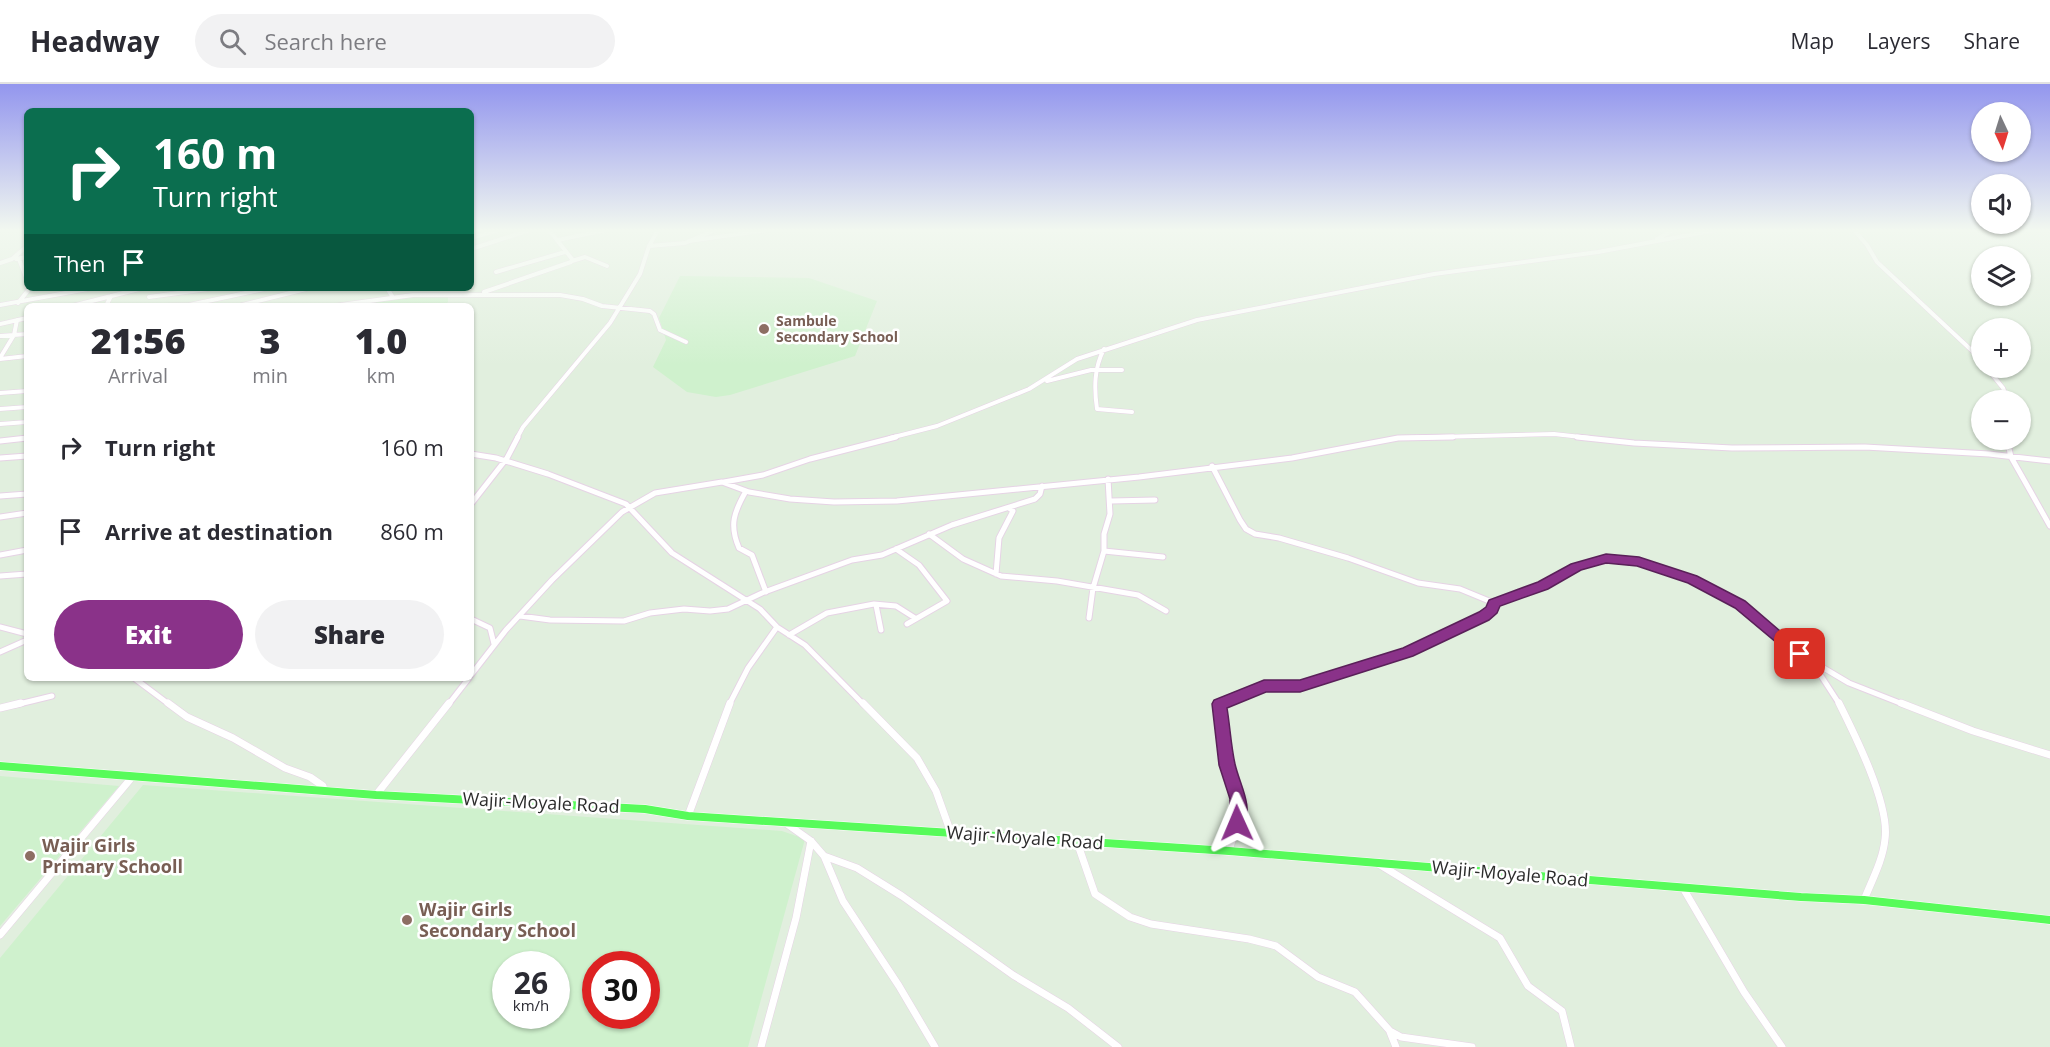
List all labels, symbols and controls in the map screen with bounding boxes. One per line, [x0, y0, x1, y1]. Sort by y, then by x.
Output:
search box [195, 14, 615, 68]
text: Headway [30, 22, 159, 60]
icon: search [216, 25, 249, 58]
text: Search here [264, 26, 387, 56]
text: Map [1791, 27, 1834, 55]
text: Layers [1867, 27, 1931, 55]
text: Share [1964, 27, 2020, 55]
north arrow [1971, 102, 2031, 162]
map controls [1971, 102, 2031, 450]
text: 160 m [153, 124, 277, 181]
icon: right [54, 132, 132, 210]
button: sound [1971, 174, 2031, 234]
text: Turn right [153, 178, 278, 215]
icon: arrive [117, 246, 150, 279]
button: layers [1971, 246, 2031, 306]
text: Then [54, 248, 105, 278]
place label: Sambule Secondary School [776, 311, 898, 346]
text: 21:56 [91, 316, 185, 365]
text: 3 [260, 316, 281, 365]
text: 1.0 [355, 316, 407, 365]
button: + [1971, 318, 2031, 378]
marker: Sambule Secondary School [757, 322, 771, 336]
text: Arrival [108, 362, 168, 389]
text: min [252, 362, 288, 389]
text: km [366, 362, 396, 389]
button: − [1971, 390, 2031, 450]
icon: right [54, 431, 87, 464]
text: Turn right [105, 432, 216, 462]
text: 160 m [380, 432, 444, 462]
icon: arrive [54, 515, 87, 548]
text: Arrive at destination [105, 516, 333, 546]
text: 860 m [380, 516, 444, 546]
button: Exit [54, 600, 243, 669]
button: Share [255, 600, 444, 669]
pin [1774, 628, 1825, 679]
icon: arrive [1783, 637, 1816, 670]
street label: Wajir-Moyale Road [462, 786, 620, 818]
position arrow [1205, 791, 1269, 855]
street label: Wajir-Moyale Road [946, 820, 1104, 854]
place label: Wajir Girls Primary Schooll [42, 833, 183, 878]
marker: Wajir Girls Primary Schooll [23, 849, 37, 863]
street label: Wajir-Moyale Road [1431, 854, 1589, 892]
place label: Wajir Girls Secondary School [419, 897, 576, 942]
marker: Wajir Girls Secondary School [400, 913, 414, 927]
speed limit sign: 30 [582, 951, 660, 1029]
text: 26 [514, 962, 548, 1003]
text: km/h [513, 995, 549, 1015]

